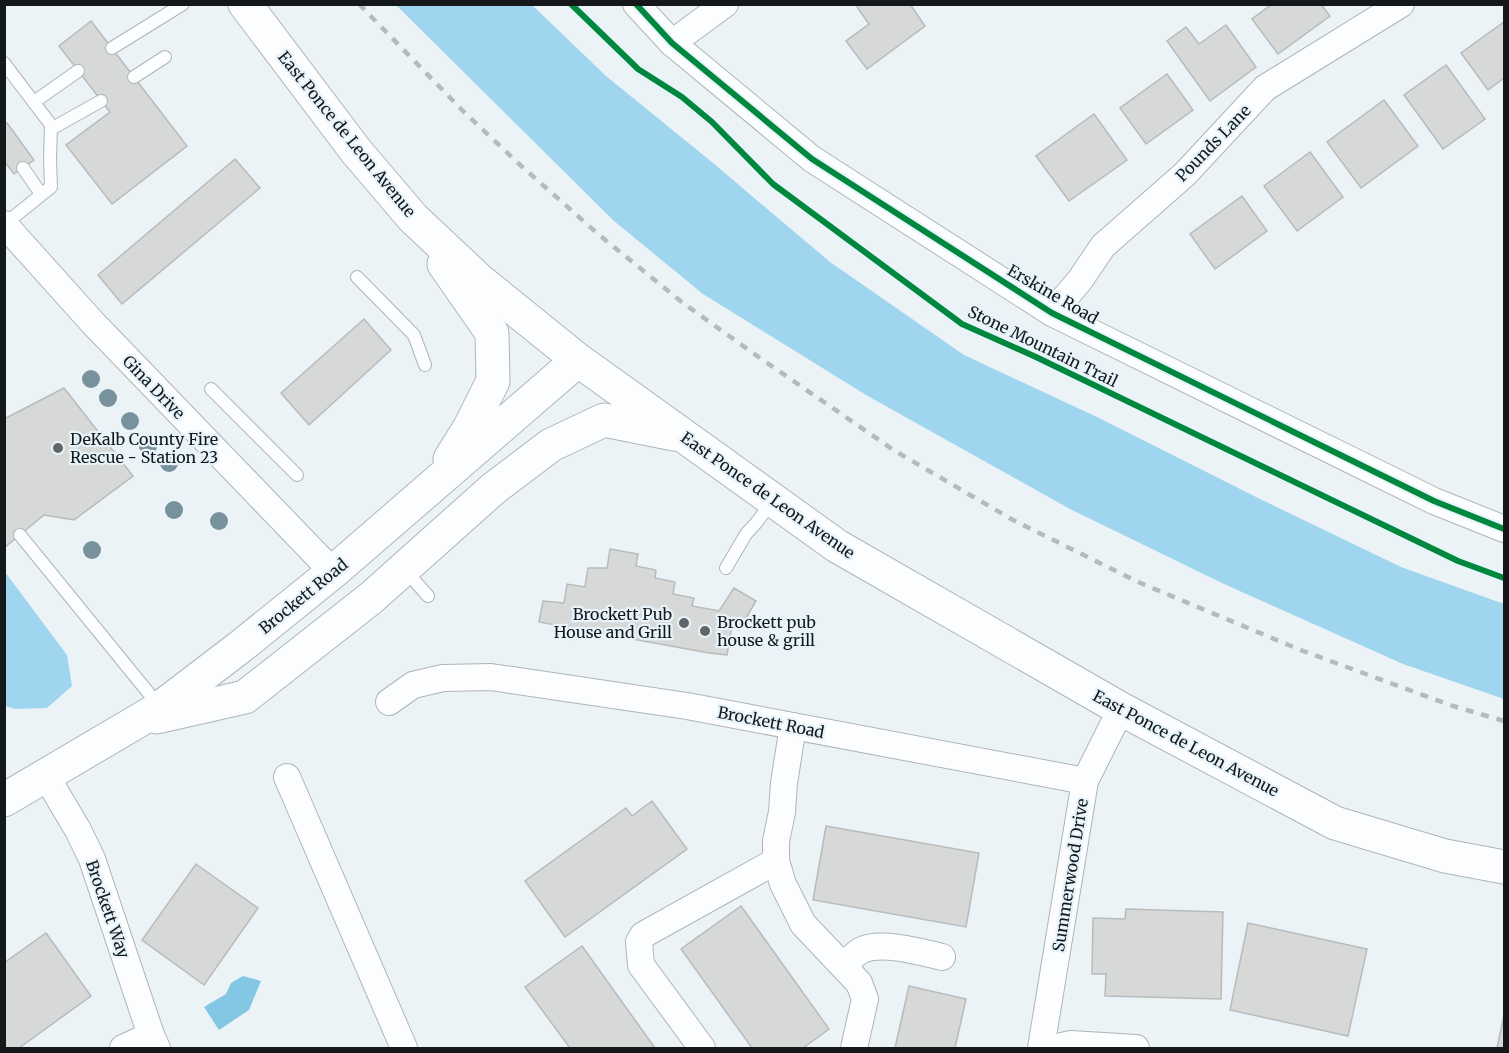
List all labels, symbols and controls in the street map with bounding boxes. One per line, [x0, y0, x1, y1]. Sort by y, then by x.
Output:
street label: East Ponce de Leon Avenue [274, 47, 420, 221]
street label: Pounds Lane [1171, 100, 1255, 186]
street label: Erskine Road [1004, 260, 1102, 328]
street label: Stone Mountain Trail [965, 301, 1121, 391]
street label: Gina Drive [119, 351, 189, 423]
street label: East Ponce de Leon Avenue [677, 427, 859, 563]
place label: DeKalb County Fire Rescue - Station 23 [70, 429, 218, 467]
marker: DeKalb County Fire Rescue - Station 23 [51, 441, 65, 455]
street label: Brockett Road [255, 554, 352, 638]
place label: Brockett Pub House and Grill [554, 604, 672, 642]
place label: Brockett pub house & grill [717, 612, 816, 650]
marker: Brockett Pub House and Grill [677, 616, 691, 630]
marker: Brockett pub house & grill [698, 624, 712, 638]
street label: East Ponce de Leon Avenue [1090, 685, 1282, 801]
street label: Brockett Road [716, 702, 826, 742]
street label: Summerwood Drive [1048, 797, 1092, 953]
street label: Brockett Way [82, 857, 134, 961]

